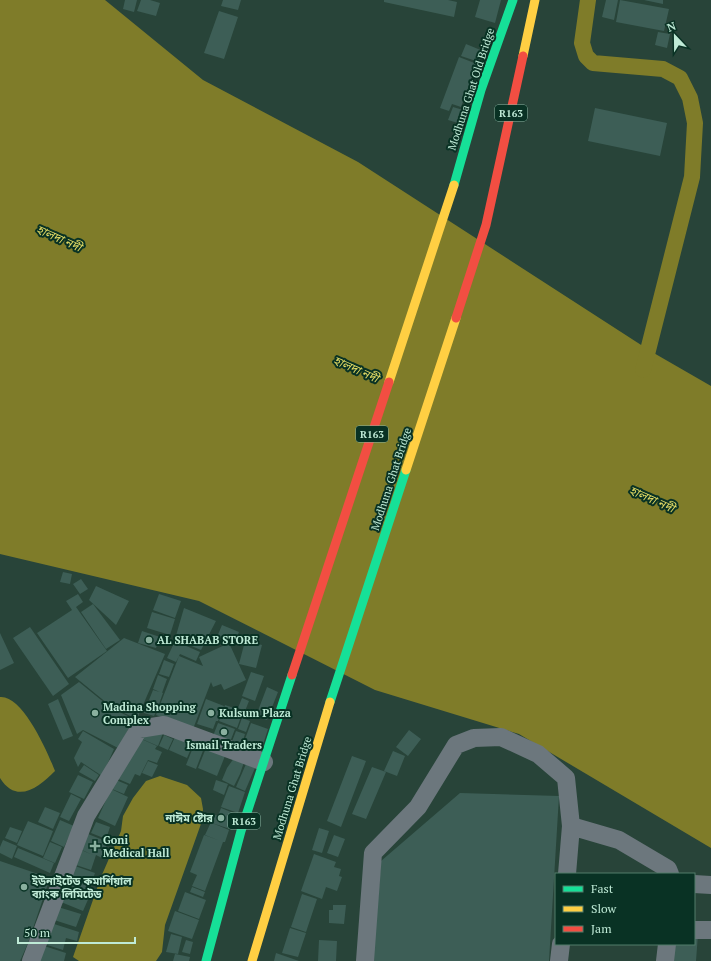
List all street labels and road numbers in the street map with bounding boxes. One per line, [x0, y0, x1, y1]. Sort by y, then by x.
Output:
street label: Modhuna Ghat Old Bridge [445, 26, 498, 152]
road number: R163 [495, 105, 527, 121]
street label: Modhuna Ghat Bridge [368, 425, 414, 532]
road number: R163 [356, 426, 388, 442]
street label: Modhuna Ghat Bridge [270, 734, 315, 841]
road number: R163 [228, 813, 260, 829]

